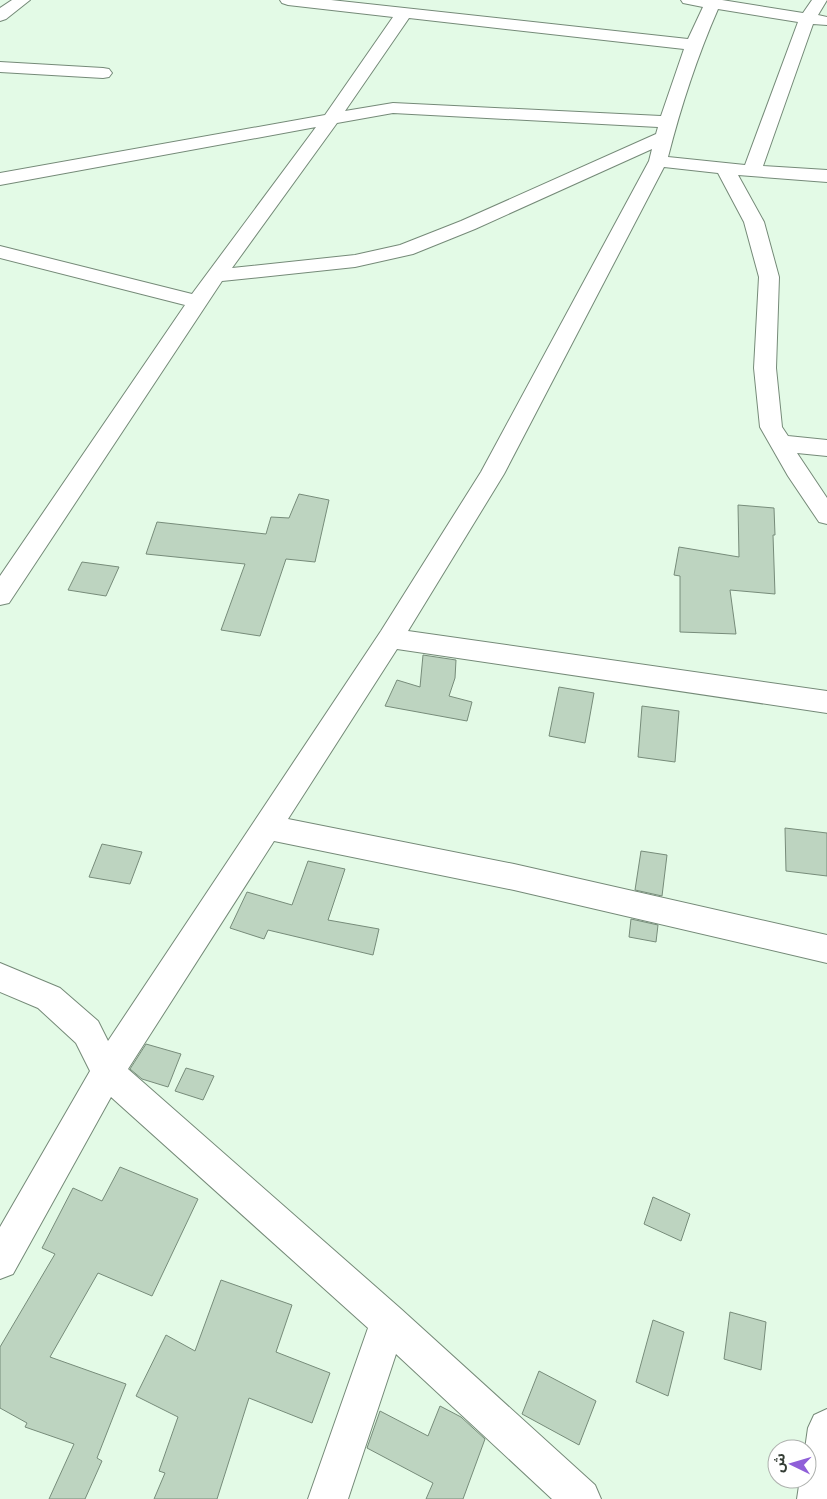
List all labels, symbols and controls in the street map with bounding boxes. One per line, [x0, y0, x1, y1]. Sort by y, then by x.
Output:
north arrow [767, 1439, 817, 1489]
text: ش [769, 1453, 788, 1473]

